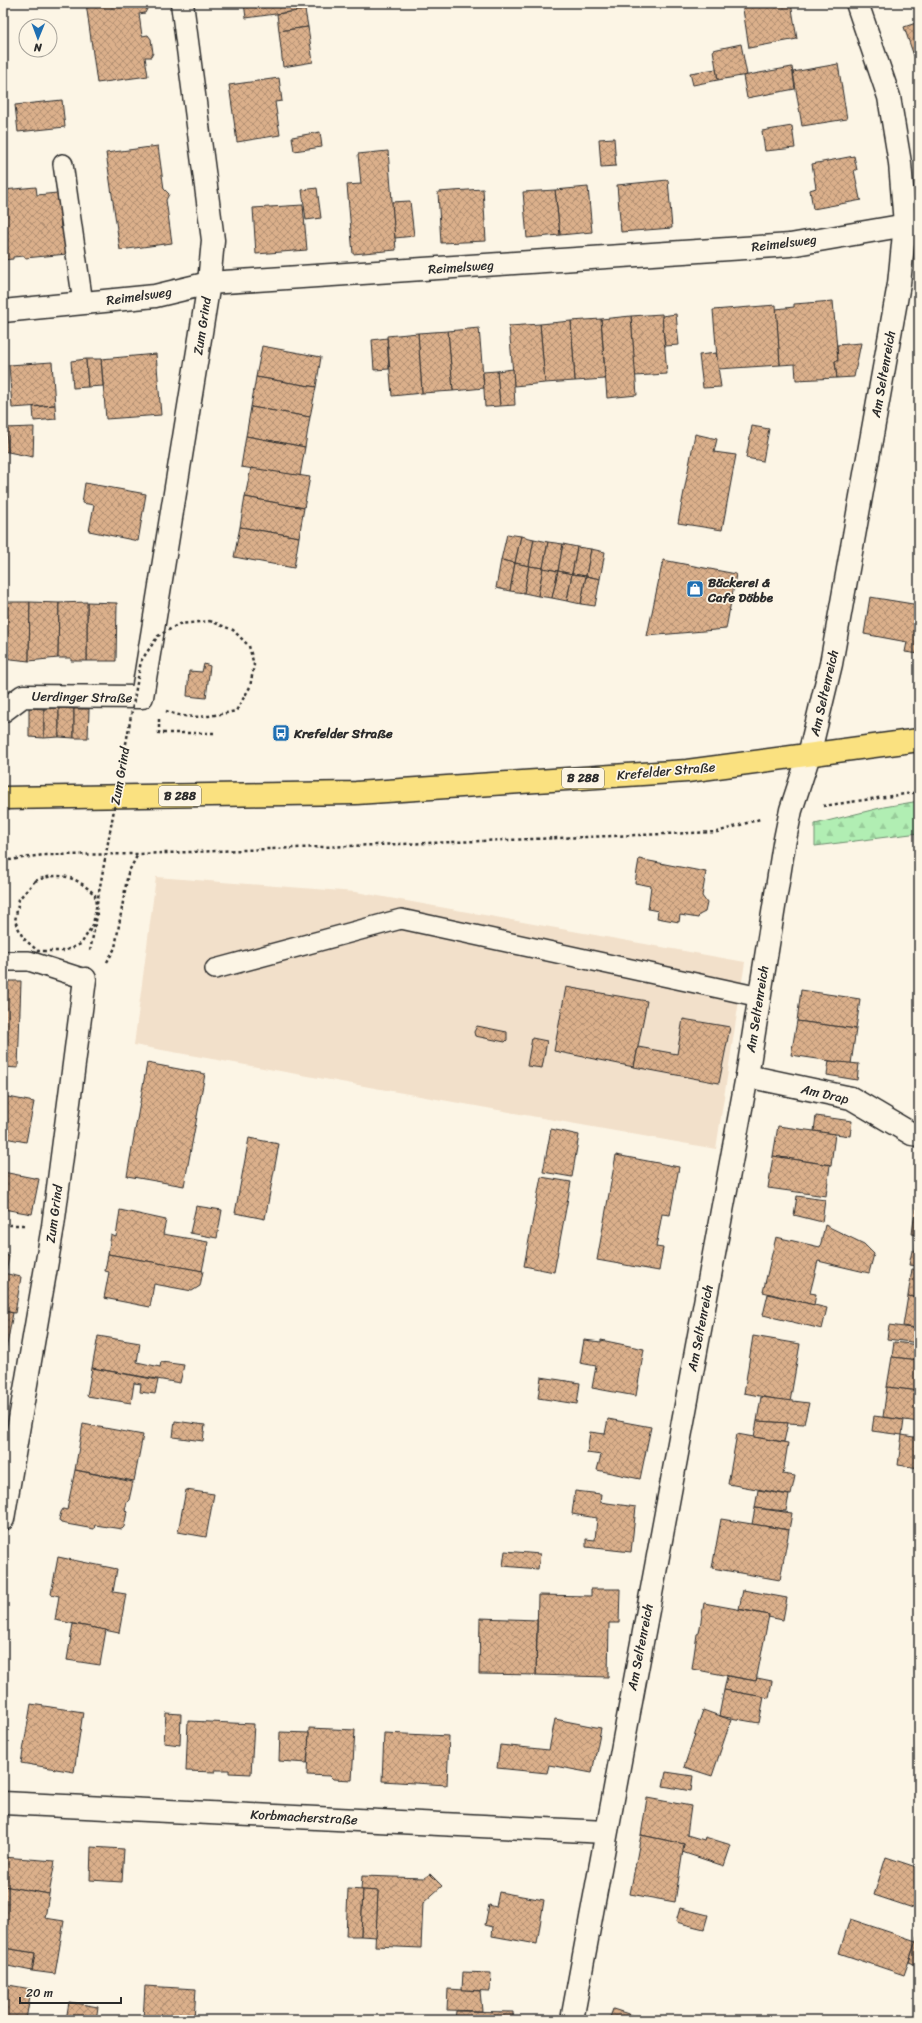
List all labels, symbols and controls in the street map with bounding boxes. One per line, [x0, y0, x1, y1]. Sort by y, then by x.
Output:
north arrow [18, 18, 58, 58]
text: N [33, 38, 43, 57]
street label: Reimelsweg [750, 228, 818, 258]
street label: Reimelsweg [427, 253, 495, 281]
street label: Reimelsweg [105, 280, 174, 312]
street label: Zum Grind [186, 294, 218, 357]
street label: Am Seltenreich [864, 329, 902, 420]
place label: Bäckerei & Cafe Döbbe [707, 571, 774, 609]
shop icon: Bäckerei & Cafe Döbbe [685, 579, 705, 599]
street label: Am Seltenreich [803, 647, 845, 739]
street label: Uerdinger Straße [32, 685, 133, 709]
place label: Krefelder Straße [293, 722, 393, 745]
bus stop icon: Krefelder Straße [271, 723, 291, 743]
street label: Zum Grind [104, 744, 137, 807]
street label: Krefelder Straße [616, 755, 716, 787]
road number: B 288 [562, 768, 604, 788]
road number: B 288 [159, 786, 201, 806]
street label: Am Seltenreich [739, 964, 775, 1055]
street label: Am Drap [798, 1077, 851, 1111]
street label: Zum Grind [39, 1182, 70, 1244]
street label: Am Seltenreich [680, 1283, 720, 1374]
street label: Am Seltenreich [620, 1602, 660, 1693]
street label: Korbmacherstraße [250, 1803, 359, 1831]
scale bar [20, 1979, 121, 2005]
text: 20 m [26, 1982, 53, 2004]

